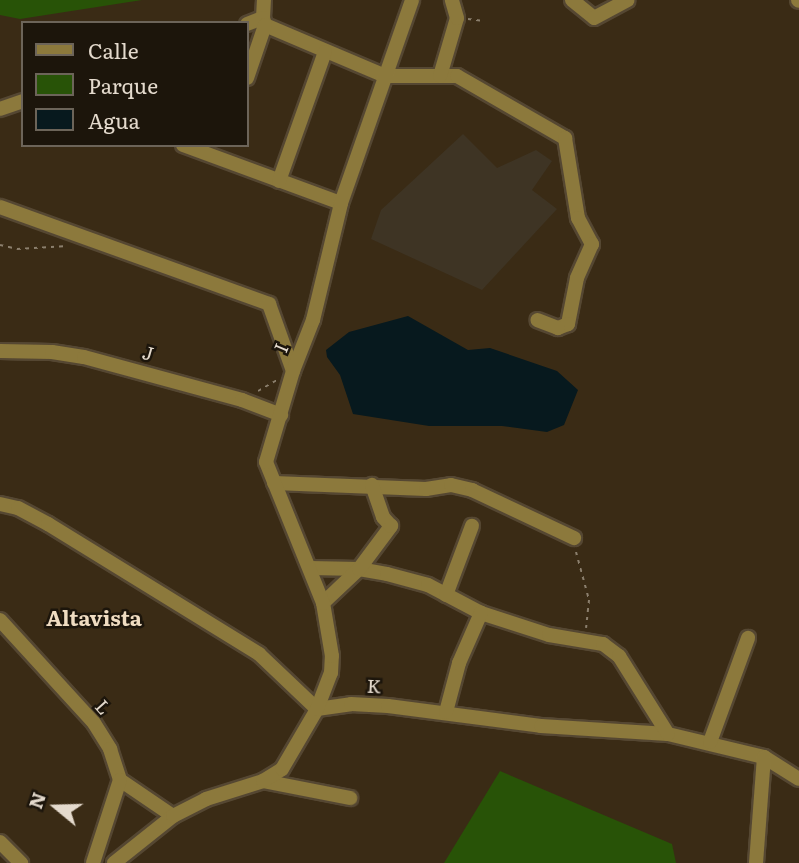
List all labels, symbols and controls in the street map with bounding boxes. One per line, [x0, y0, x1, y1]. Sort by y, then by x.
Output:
legend [21, 21, 248, 147]
text: Calle [88, 34, 139, 65]
text: Parque [88, 69, 158, 100]
text: Agua [88, 104, 140, 135]
street label: I [269, 340, 293, 356]
street label: J [140, 341, 156, 365]
district label: Altavista [46, 604, 142, 630]
street label: K [366, 674, 382, 698]
street label: L [90, 695, 116, 719]
north arrow [21, 772, 91, 842]
text: N [20, 788, 52, 812]

